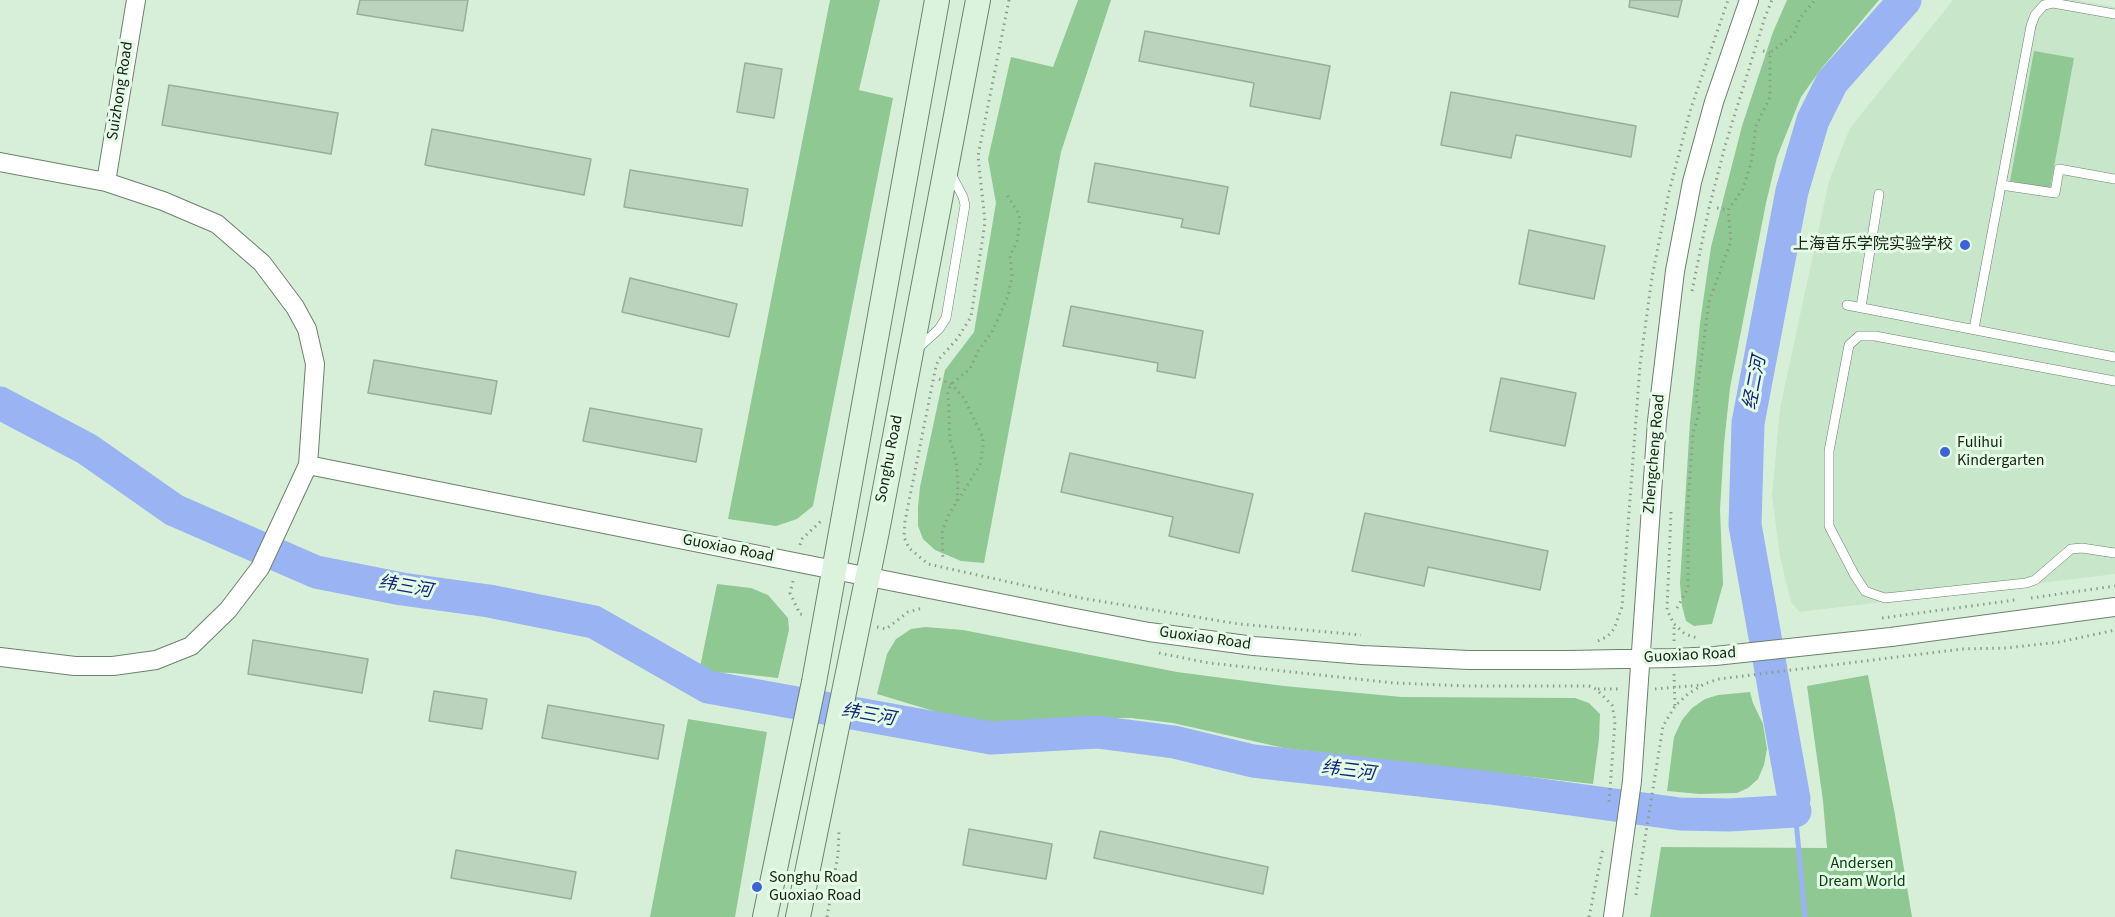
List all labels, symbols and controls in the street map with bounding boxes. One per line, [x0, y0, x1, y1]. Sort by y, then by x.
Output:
street label: Suizhong Road [104, 40, 138, 142]
place label: 上海音乐学院实验学校 [1793, 235, 1953, 255]
marker: 上海音乐学院实验学校 [1958, 238, 1972, 252]
water label: 经二河 [1740, 354, 1772, 412]
street label: Zhengcheng Road [1640, 393, 1670, 515]
street label: Songhu Road [872, 413, 908, 505]
place label: Fulihui Kindergarten [1957, 433, 2044, 471]
marker: Fulihui Kindergarten [1938, 445, 1952, 459]
street label: Guoxiao Road [681, 531, 775, 567]
water label: 纬三河 [377, 573, 433, 603]
street label: Guoxiao Road [1158, 623, 1252, 655]
street label: Guoxiao Road [1643, 644, 1737, 668]
water label: 纬三河 [840, 701, 896, 731]
water label: 纬三河 [1320, 758, 1376, 786]
park label: Andersen Dream World [1818, 854, 1906, 892]
place label: Songhu Road Guoxiao Road [769, 868, 861, 906]
marker: Songhu Road Guoxiao Road [750, 880, 764, 894]

